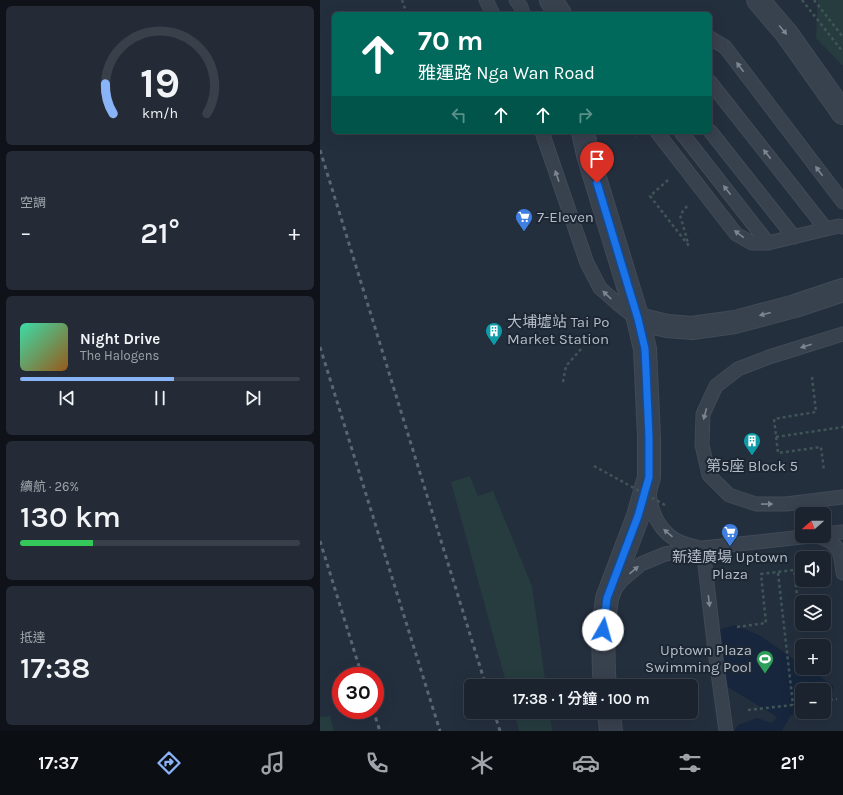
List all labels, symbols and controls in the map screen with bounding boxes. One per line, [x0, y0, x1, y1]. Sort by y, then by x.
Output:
text: 70 m [418, 24, 483, 57]
one-way arrow [778, 24, 787, 35]
icon: ahead [352, 28, 404, 80]
text: 19 [140, 58, 180, 106]
text: 雅運路 Nga Wan Road [418, 62, 595, 84]
one-way arrow [736, 62, 745, 73]
text: km/h [142, 104, 178, 121]
icon: left [448, 104, 470, 126]
icon: ahead [490, 104, 512, 126]
icon: ahead [532, 104, 554, 126]
icon: right [574, 104, 596, 126]
pin [580, 142, 614, 183]
icon: arrive [586, 148, 608, 170]
one-way arrow [763, 149, 772, 160]
one-way arrow [815, 165, 824, 176]
one-way arrow [554, 170, 560, 182]
one-way arrow [723, 185, 731, 196]
text: 空調 [20, 195, 46, 210]
supermarket icon: 7-Eleven [514, 207, 534, 232]
place label: 7-Eleven [537, 208, 594, 226]
text: 21° [140, 215, 180, 251]
text: − [20, 220, 32, 246]
text: + [288, 220, 300, 246]
one-way arrow [733, 230, 744, 238]
one-way arrow [603, 291, 612, 300]
one-way arrow [759, 311, 771, 317]
place label: 大埔墟站 Tai Po Market Station [507, 313, 610, 348]
building icon: 大埔墟站 Tai Po Market Station [484, 321, 504, 346]
text: Night Drive [80, 330, 160, 348]
one-way arrow [799, 343, 811, 349]
text: The Halogens [80, 348, 159, 363]
icon: previous [56, 387, 78, 409]
icon: pause [149, 387, 171, 409]
icon: next [242, 387, 264, 409]
one-way arrow [701, 408, 707, 421]
building icon: 第5座 Block 5 [742, 431, 762, 456]
place label: 第5座 Block 5 [706, 457, 798, 475]
text: 續航 · 26% [20, 479, 79, 494]
text: 130 km [20, 499, 121, 535]
one-way arrow [761, 501, 774, 507]
north arrow [795, 507, 831, 543]
map controls [795, 507, 831, 719]
supermarket icon: 新達廣場 Uptown Plaza [720, 522, 740, 547]
one-way arrow [663, 529, 673, 538]
place label: 新達廣場 Uptown Plaza [672, 548, 788, 583]
button: sound [795, 551, 831, 587]
one-way arrow [629, 565, 639, 574]
one-way arrow [706, 595, 712, 607]
button: layers [795, 595, 831, 631]
position arrow [582, 609, 624, 651]
text: 抵達 [20, 630, 46, 645]
button: + [795, 639, 831, 675]
place label: Uptown Plaza Swimming Pool [645, 641, 752, 676]
sports icon: Uptown Plaza Swimming Pool [755, 649, 775, 674]
text: 17:38 [20, 650, 91, 686]
speed limit sign: 30 [332, 667, 384, 719]
button: − [795, 683, 831, 719]
text: 17:38 · 1 分鐘 · 100 m [512, 690, 650, 708]
icon: directions [155, 749, 183, 777]
icon: music [259, 749, 287, 777]
icon: phone [363, 749, 391, 777]
icon: climate [468, 749, 496, 777]
icon: car [572, 749, 600, 777]
icon: filters [676, 749, 704, 777]
text: 17:37 [38, 752, 79, 774]
text: 21° [780, 752, 805, 774]

